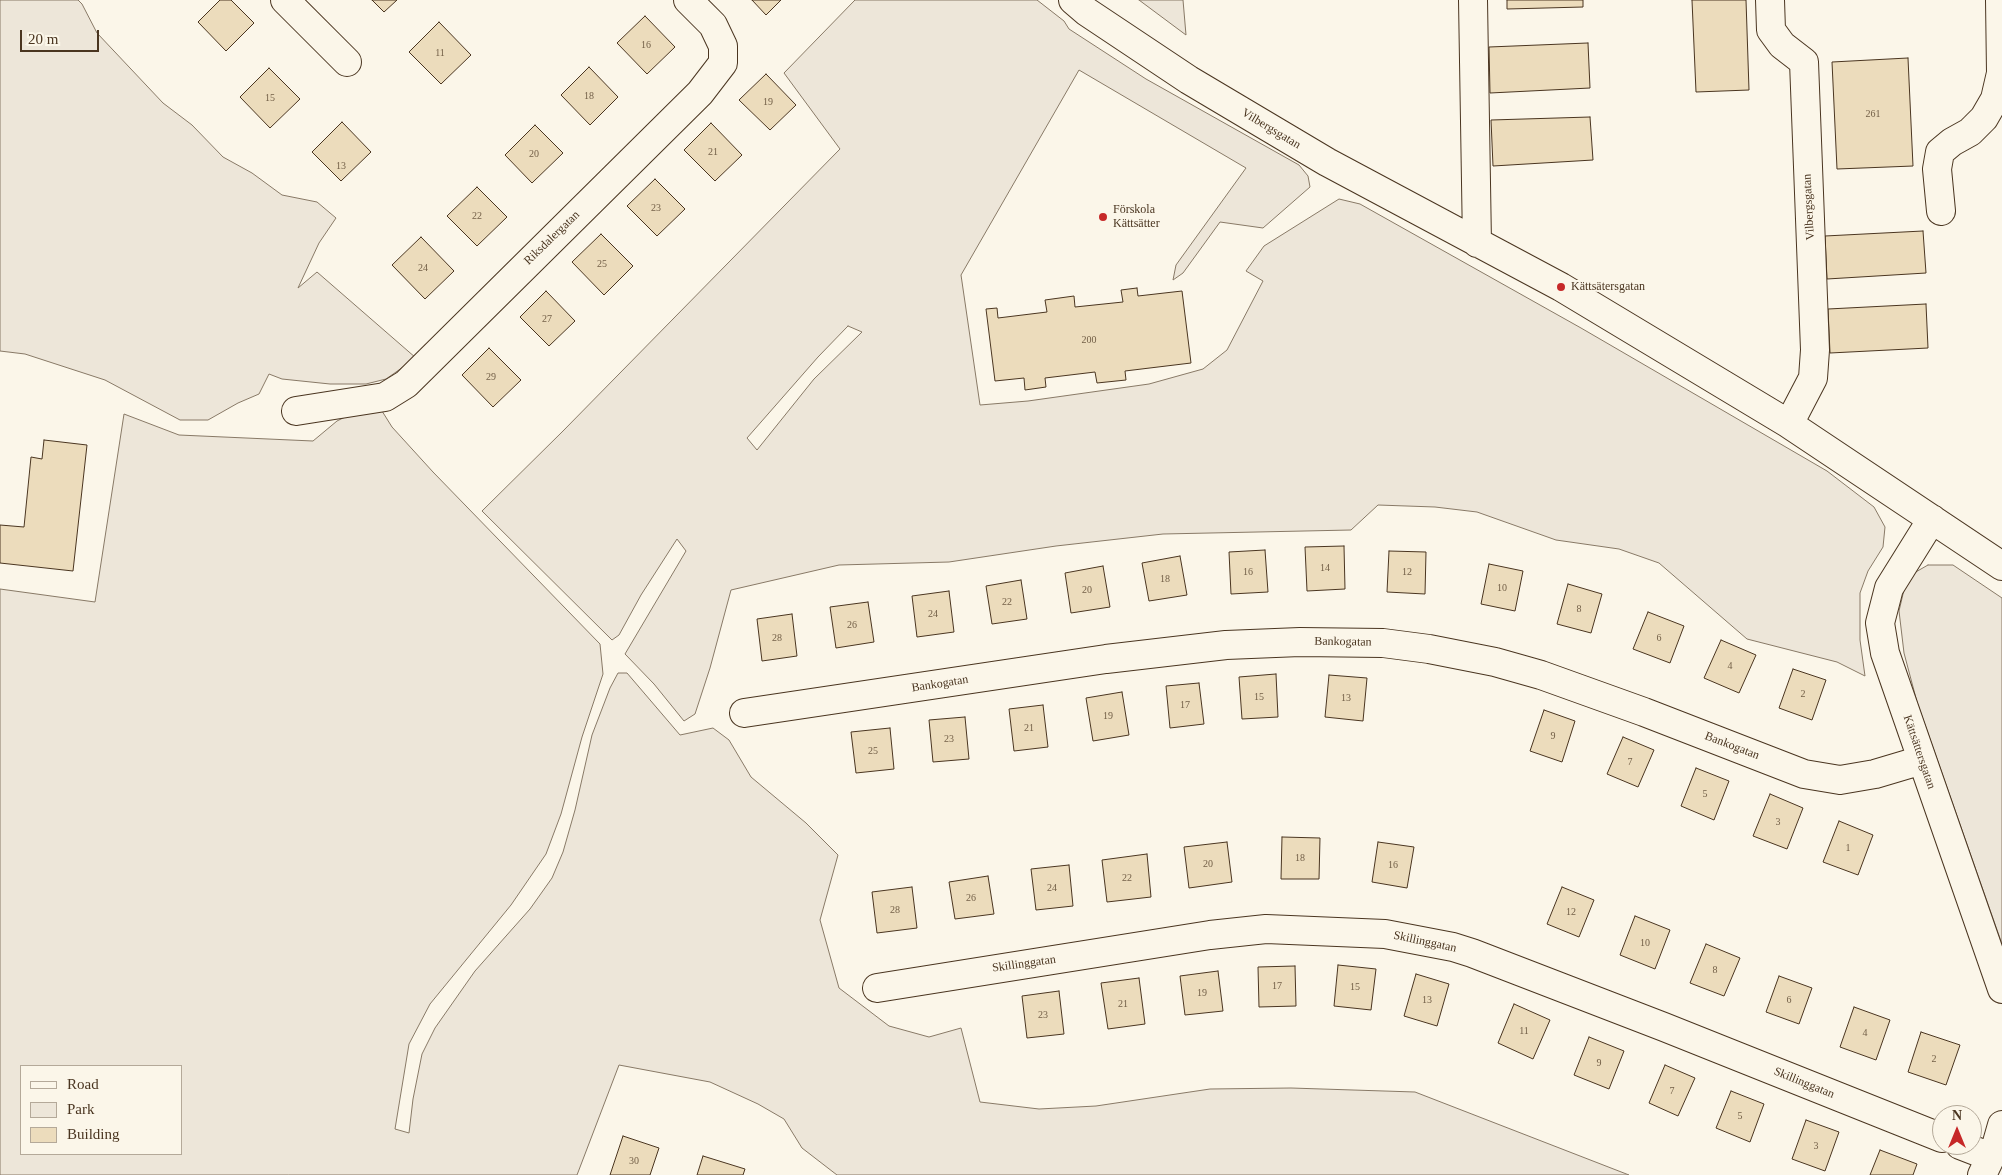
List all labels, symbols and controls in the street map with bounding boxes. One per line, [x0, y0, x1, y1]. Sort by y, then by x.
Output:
scale bar [22, 20, 101, 52]
text: 20 m [28, 31, 58, 47]
house number: 16 [641, 39, 651, 51]
house number: 11 [435, 47, 445, 59]
house number: 18 [584, 90, 594, 102]
house number: 15 [265, 92, 275, 104]
house number: 19 [763, 96, 773, 108]
street label: Vilbergsgatan [1239, 106, 1303, 152]
house number: 261 [1866, 108, 1880, 120]
house number: 21 [708, 146, 718, 158]
house number: 20 [529, 148, 539, 160]
house number: 13 [336, 160, 346, 172]
street label: Vilbergsgatan [1800, 173, 1818, 241]
house number: 23 [651, 202, 661, 214]
place label: Förskola Kättsätter [1113, 203, 1160, 231]
street label: Riksdalergatan [521, 208, 583, 268]
house number: 22 [472, 210, 482, 222]
marker: Förskola Kättsätter [1097, 211, 1109, 223]
house number: 25 [597, 258, 607, 270]
house number: 24 [418, 262, 428, 274]
place label: Kättsätersgatan [1571, 280, 1645, 294]
marker: Kättsätersgatan [1555, 281, 1567, 293]
house number: 27 [542, 313, 552, 325]
house number: 200 [1082, 334, 1096, 346]
house number: 29 [486, 371, 496, 383]
house number: 14 [1320, 562, 1330, 574]
house number: 16 [1243, 566, 1253, 578]
house number: 12 [1402, 566, 1412, 578]
house number: 18 [1160, 573, 1170, 585]
house number: 10 [1497, 582, 1507, 594]
house number: 20 [1082, 584, 1092, 596]
house number: 22 [1002, 596, 1012, 608]
house number: 8 [1576, 603, 1582, 615]
house number: 24 [928, 608, 938, 620]
house number: 26 [847, 619, 857, 631]
house number: 28 [772, 632, 782, 644]
house number: 6 [1656, 632, 1662, 644]
street label: Bankogatan [1314, 634, 1372, 650]
house number: 4 [1728, 660, 1732, 672]
street label: Bankogatan [911, 672, 969, 696]
house number: 2 [1800, 688, 1806, 700]
house number: 15 [1254, 691, 1264, 703]
house number: 13 [1341, 692, 1351, 704]
house number: 17 [1180, 699, 1190, 711]
house number: 19 [1103, 710, 1113, 722]
street label: Kättsättersgatan [1900, 713, 1938, 791]
house number: 21 [1024, 722, 1034, 734]
street label: Bankogatan [1703, 729, 1761, 763]
house number: 9 [1550, 730, 1556, 742]
house number: 23 [944, 733, 954, 745]
house number: 25 [868, 745, 878, 757]
house number: 7 [1628, 756, 1632, 768]
house number: 5 [1702, 788, 1708, 800]
house number: 3 [1776, 816, 1780, 828]
house number: 1 [1846, 842, 1850, 854]
house number: 18 [1295, 852, 1305, 864]
house number: 20 [1203, 858, 1213, 870]
house number: 16 [1388, 859, 1398, 871]
house number: 22 [1122, 872, 1132, 884]
house number: 24 [1047, 882, 1057, 894]
house number: 26 [966, 892, 976, 904]
house number: 28 [890, 904, 900, 916]
house number: 12 [1566, 906, 1576, 918]
street label: Skillinggatan [1392, 928, 1458, 956]
house number: 10 [1640, 937, 1650, 949]
street label: Skillinggatan [991, 952, 1057, 976]
house number: 8 [1712, 964, 1718, 976]
house number: 17 [1272, 980, 1282, 992]
house number: 15 [1350, 981, 1360, 993]
house number: 19 [1197, 987, 1207, 999]
house number: 13 [1422, 994, 1432, 1006]
house number: 6 [1786, 994, 1792, 1006]
house number: 21 [1118, 998, 1128, 1010]
house number: 23 [1038, 1009, 1048, 1021]
house number: 11 [1519, 1025, 1529, 1037]
house number: 4 [1862, 1027, 1868, 1039]
house number: 2 [1932, 1053, 1936, 1065]
house number: 9 [1596, 1057, 1602, 1069]
street label: Skillinggatan [1772, 1064, 1836, 1102]
legend [20, 1065, 182, 1155]
text: Road [67, 1076, 99, 1092]
house number: 7 [1670, 1085, 1674, 1097]
text: Park [67, 1101, 95, 1117]
north arrow [1932, 1105, 1982, 1155]
text: N [1952, 1108, 1962, 1123]
house number: 5 [1738, 1110, 1742, 1122]
text: Building [67, 1126, 120, 1142]
house number: 3 [1814, 1140, 1818, 1152]
house number: 30 [629, 1155, 639, 1167]

